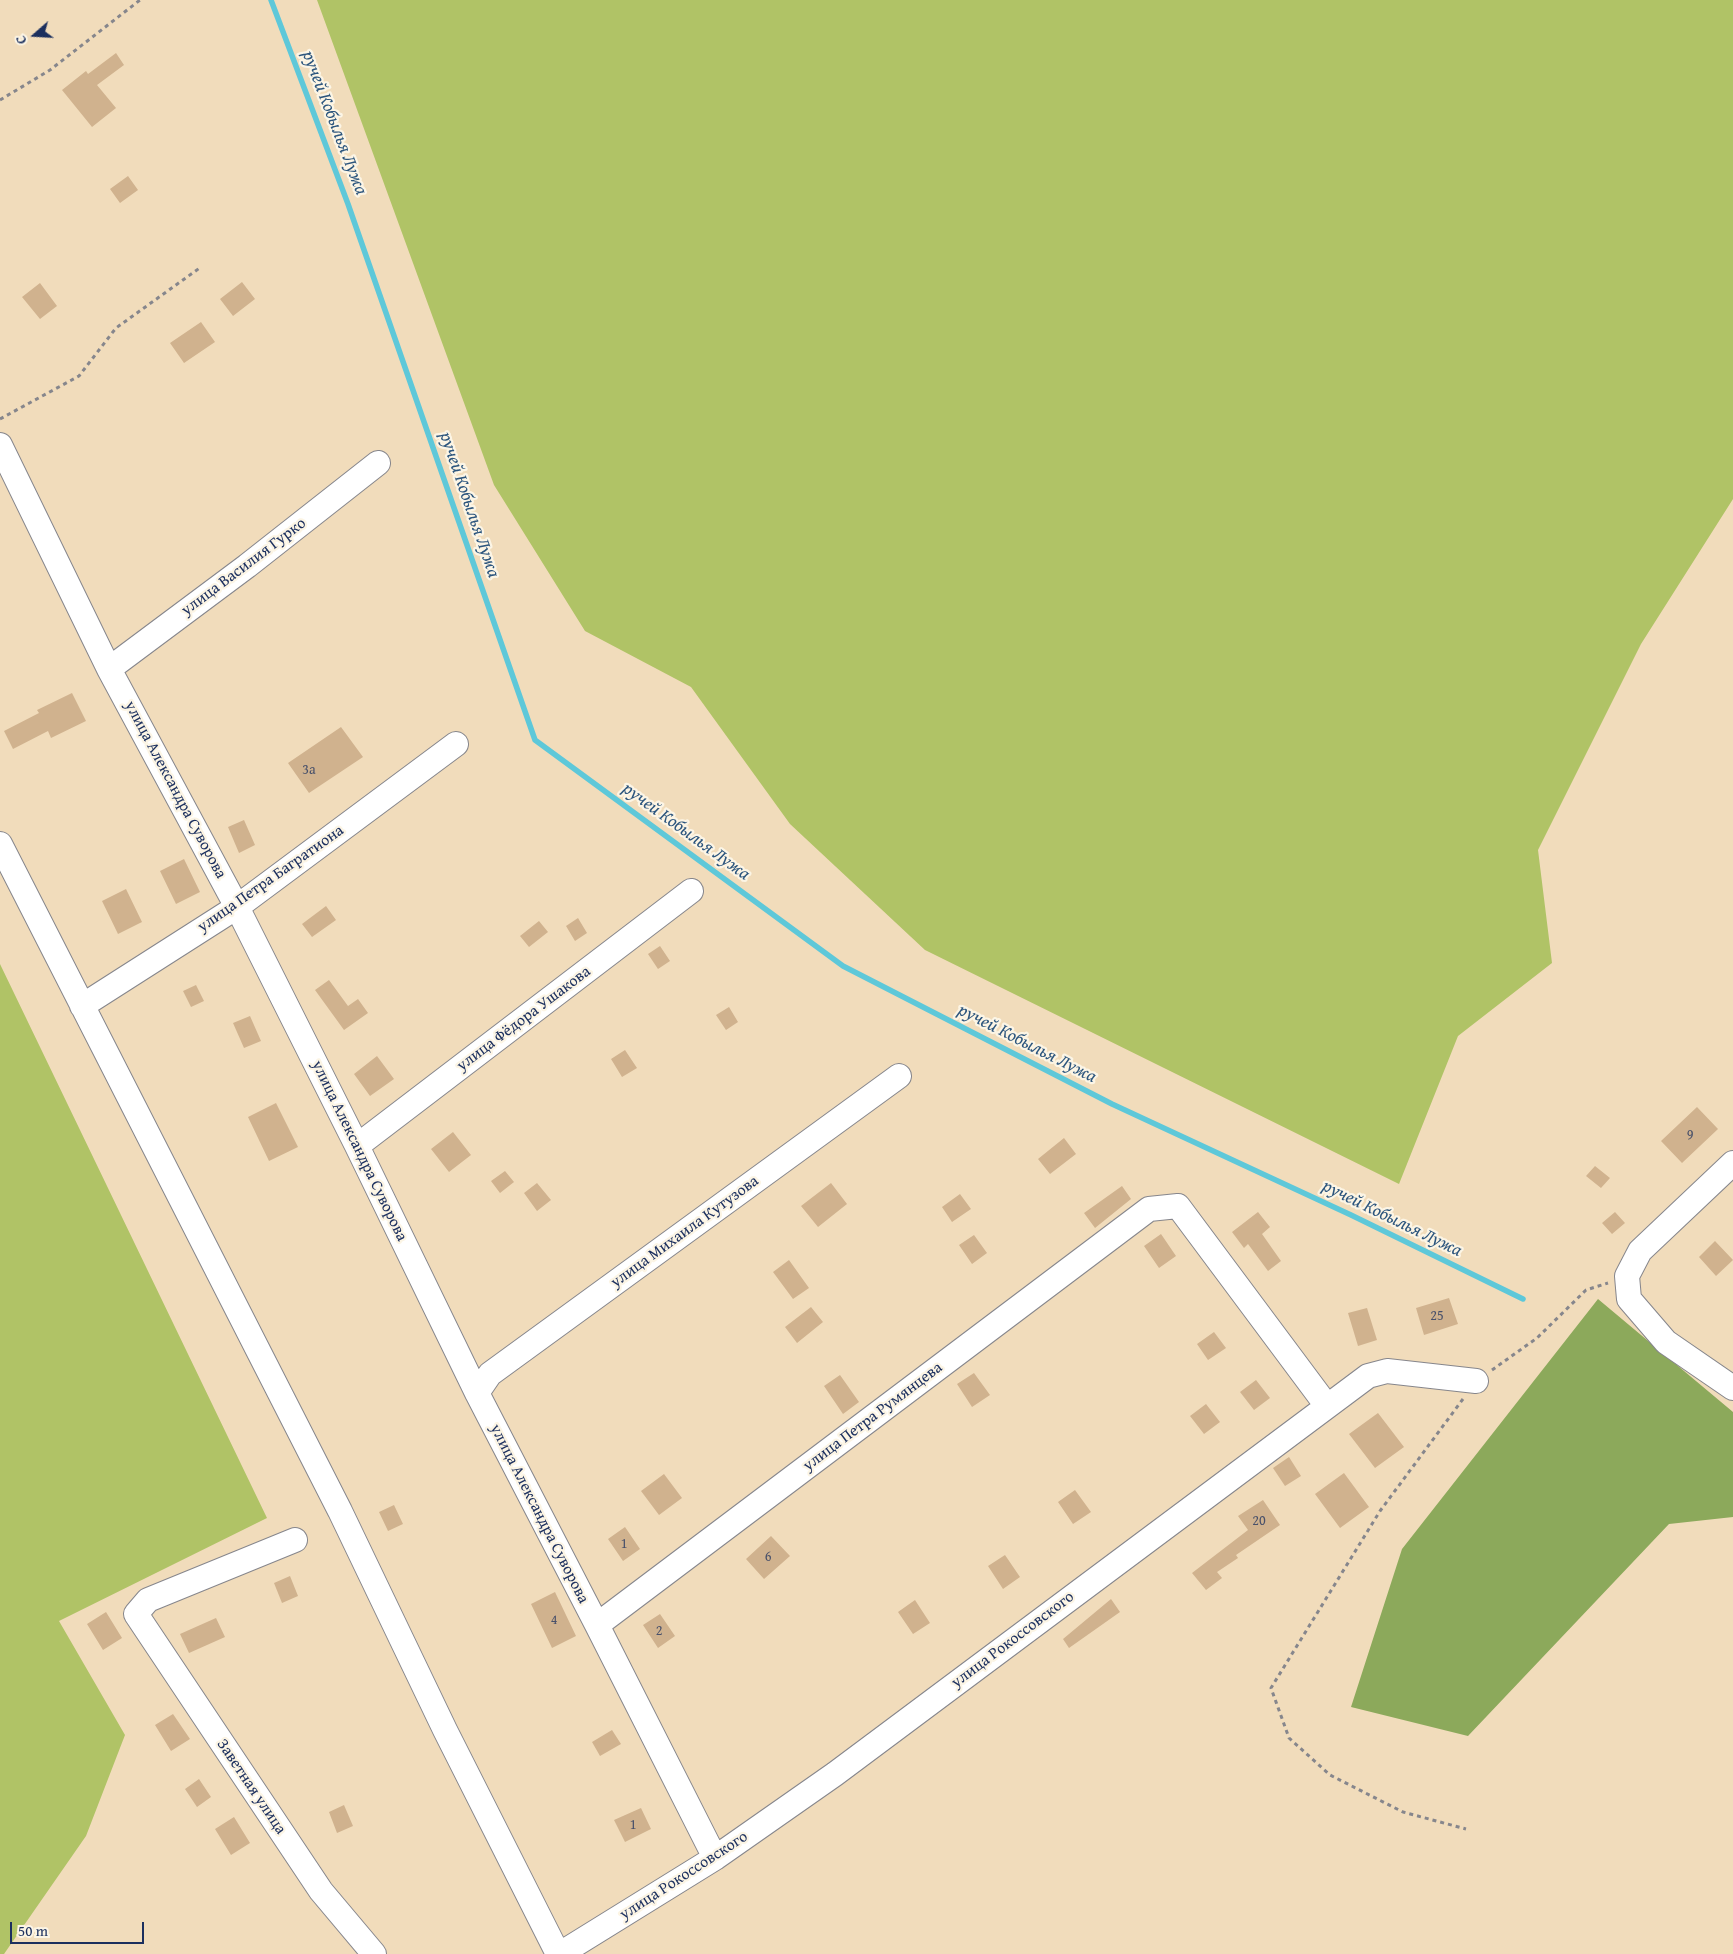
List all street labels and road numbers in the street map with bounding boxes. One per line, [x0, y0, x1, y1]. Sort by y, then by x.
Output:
street label: улица Василия Гурко [178, 514, 310, 620]
street label: улица Александра Суворова [120, 698, 230, 882]
street label: улица Петра Багратиона [194, 821, 348, 937]
street label: улица Фёдора Ушакова [453, 962, 595, 1076]
street label: улица Александра Суворова [307, 1058, 411, 1244]
street label: улица Михаила Кутузова [607, 1172, 763, 1292]
street label: улица Петра Румянцева [799, 1358, 947, 1476]
street label: улица Александра Суворова [485, 1421, 593, 1607]
street label: улица Рокоссовского [948, 1588, 1078, 1692]
street label: Заветная улица [212, 1736, 290, 1838]
street label: улица Рокоссовского [616, 1827, 752, 1925]

